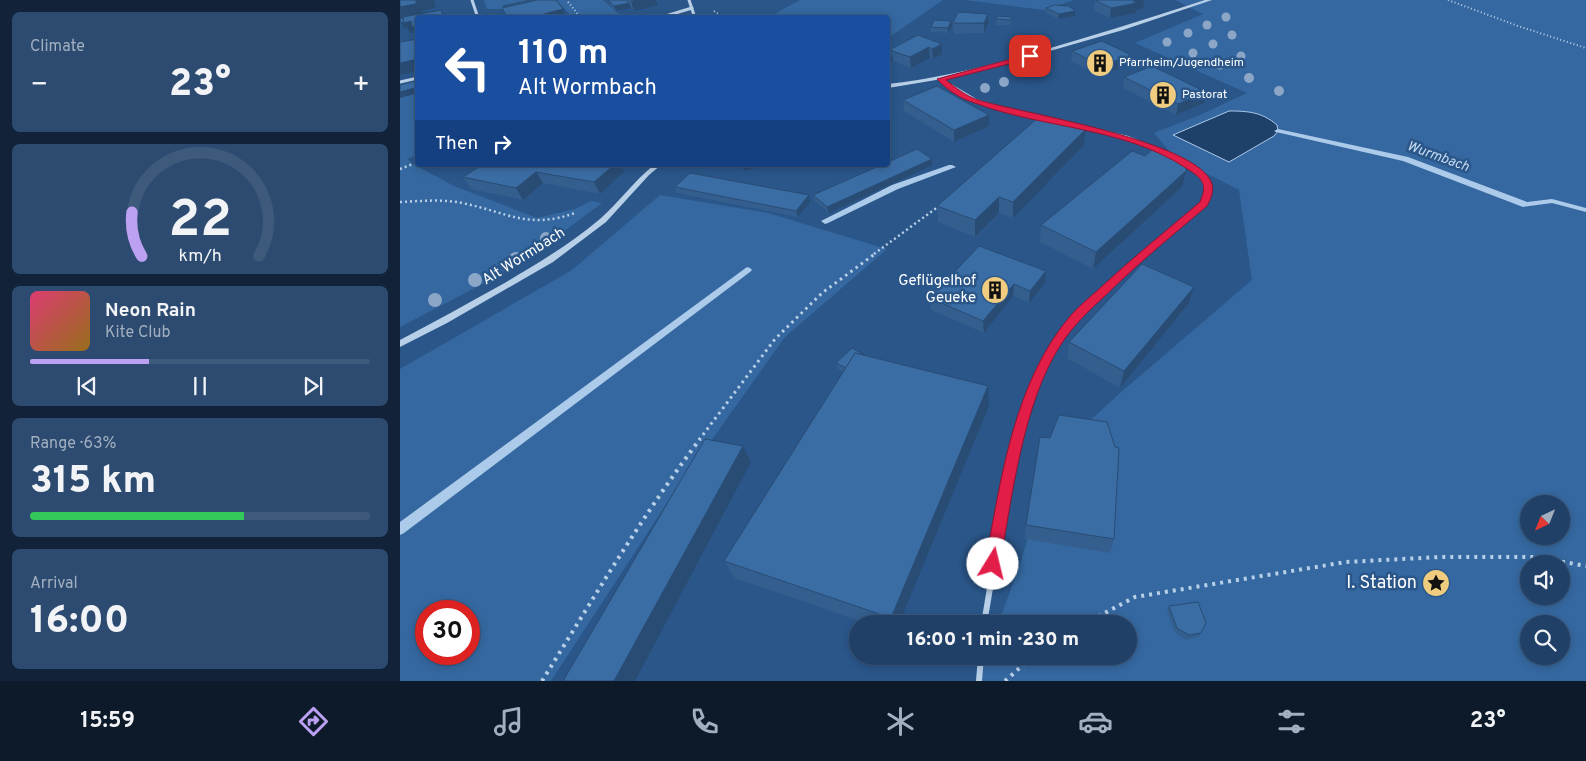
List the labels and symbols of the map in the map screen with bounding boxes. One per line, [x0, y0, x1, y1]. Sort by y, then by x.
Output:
pin [1009, 35, 1051, 77]
building icon: Pfarrheim/Jugendheim [1085, 48, 1115, 78]
place label: Pfarrheim/Jugendheim [1119, 55, 1244, 71]
building icon: Pastorat [1148, 80, 1178, 110]
place label: Pastorat [1182, 87, 1227, 103]
water label: Wurmbach [1405, 138, 1472, 176]
street label: Alt Wormbach [479, 224, 569, 290]
place label: Geflügelhof Geueke [898, 272, 976, 308]
building icon: Geflügelhof Geueke [980, 275, 1010, 305]
north arrow [1520, 495, 1570, 545]
position arrow [966, 537, 1018, 589]
place icon: I. Station [1421, 568, 1451, 598]
place label: I. Station [1346, 572, 1417, 595]
speed limit sign: 30 [415, 600, 480, 665]

